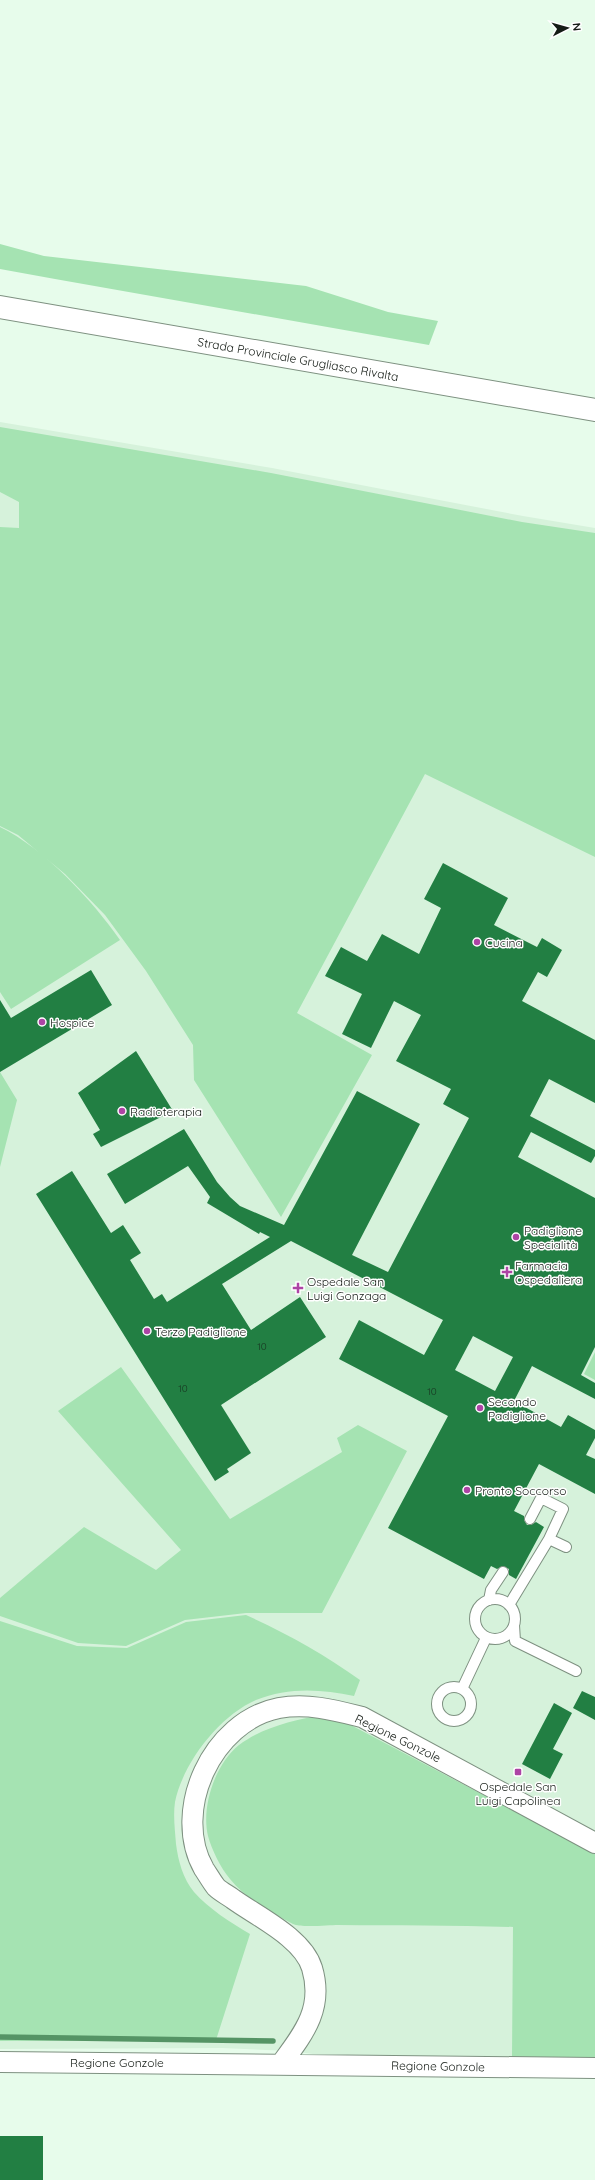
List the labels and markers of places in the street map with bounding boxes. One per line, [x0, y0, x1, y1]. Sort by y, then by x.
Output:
place label: Cucina [485, 935, 523, 950]
marker: Cucina [472, 937, 482, 947]
place label: Hospice [50, 1015, 95, 1030]
marker: Hospice [37, 1017, 47, 1027]
place label: Radioterapia [130, 1104, 202, 1119]
marker: Radioterapia [117, 1106, 127, 1116]
place label: Padiglione Specialità [524, 1223, 582, 1252]
marker: Padiglione Specialità [511, 1232, 521, 1242]
place label: Farmacia Ospedaliera [515, 1258, 582, 1287]
marker: Farmacia Ospedaliera [502, 1267, 512, 1277]
place label: Ospedale San Luigi Gonzaga [307, 1274, 386, 1303]
marker: Ospedale San Luigi Gonzaga [292, 1282, 304, 1294]
place label: Terzo Padiglione [155, 1324, 247, 1339]
marker: Terzo Padiglione [142, 1326, 152, 1336]
place label: Secondo Padiglione [488, 1394, 546, 1423]
marker: Secondo Padiglione [475, 1403, 485, 1413]
place label: Pronto Soccorso [475, 1483, 566, 1498]
marker: Pronto Soccorso [462, 1485, 472, 1495]
marker: Ospedale San Luigi Capolinea [513, 1767, 523, 1777]
place label: Ospedale San Luigi Capolinea [475, 1779, 561, 1808]

